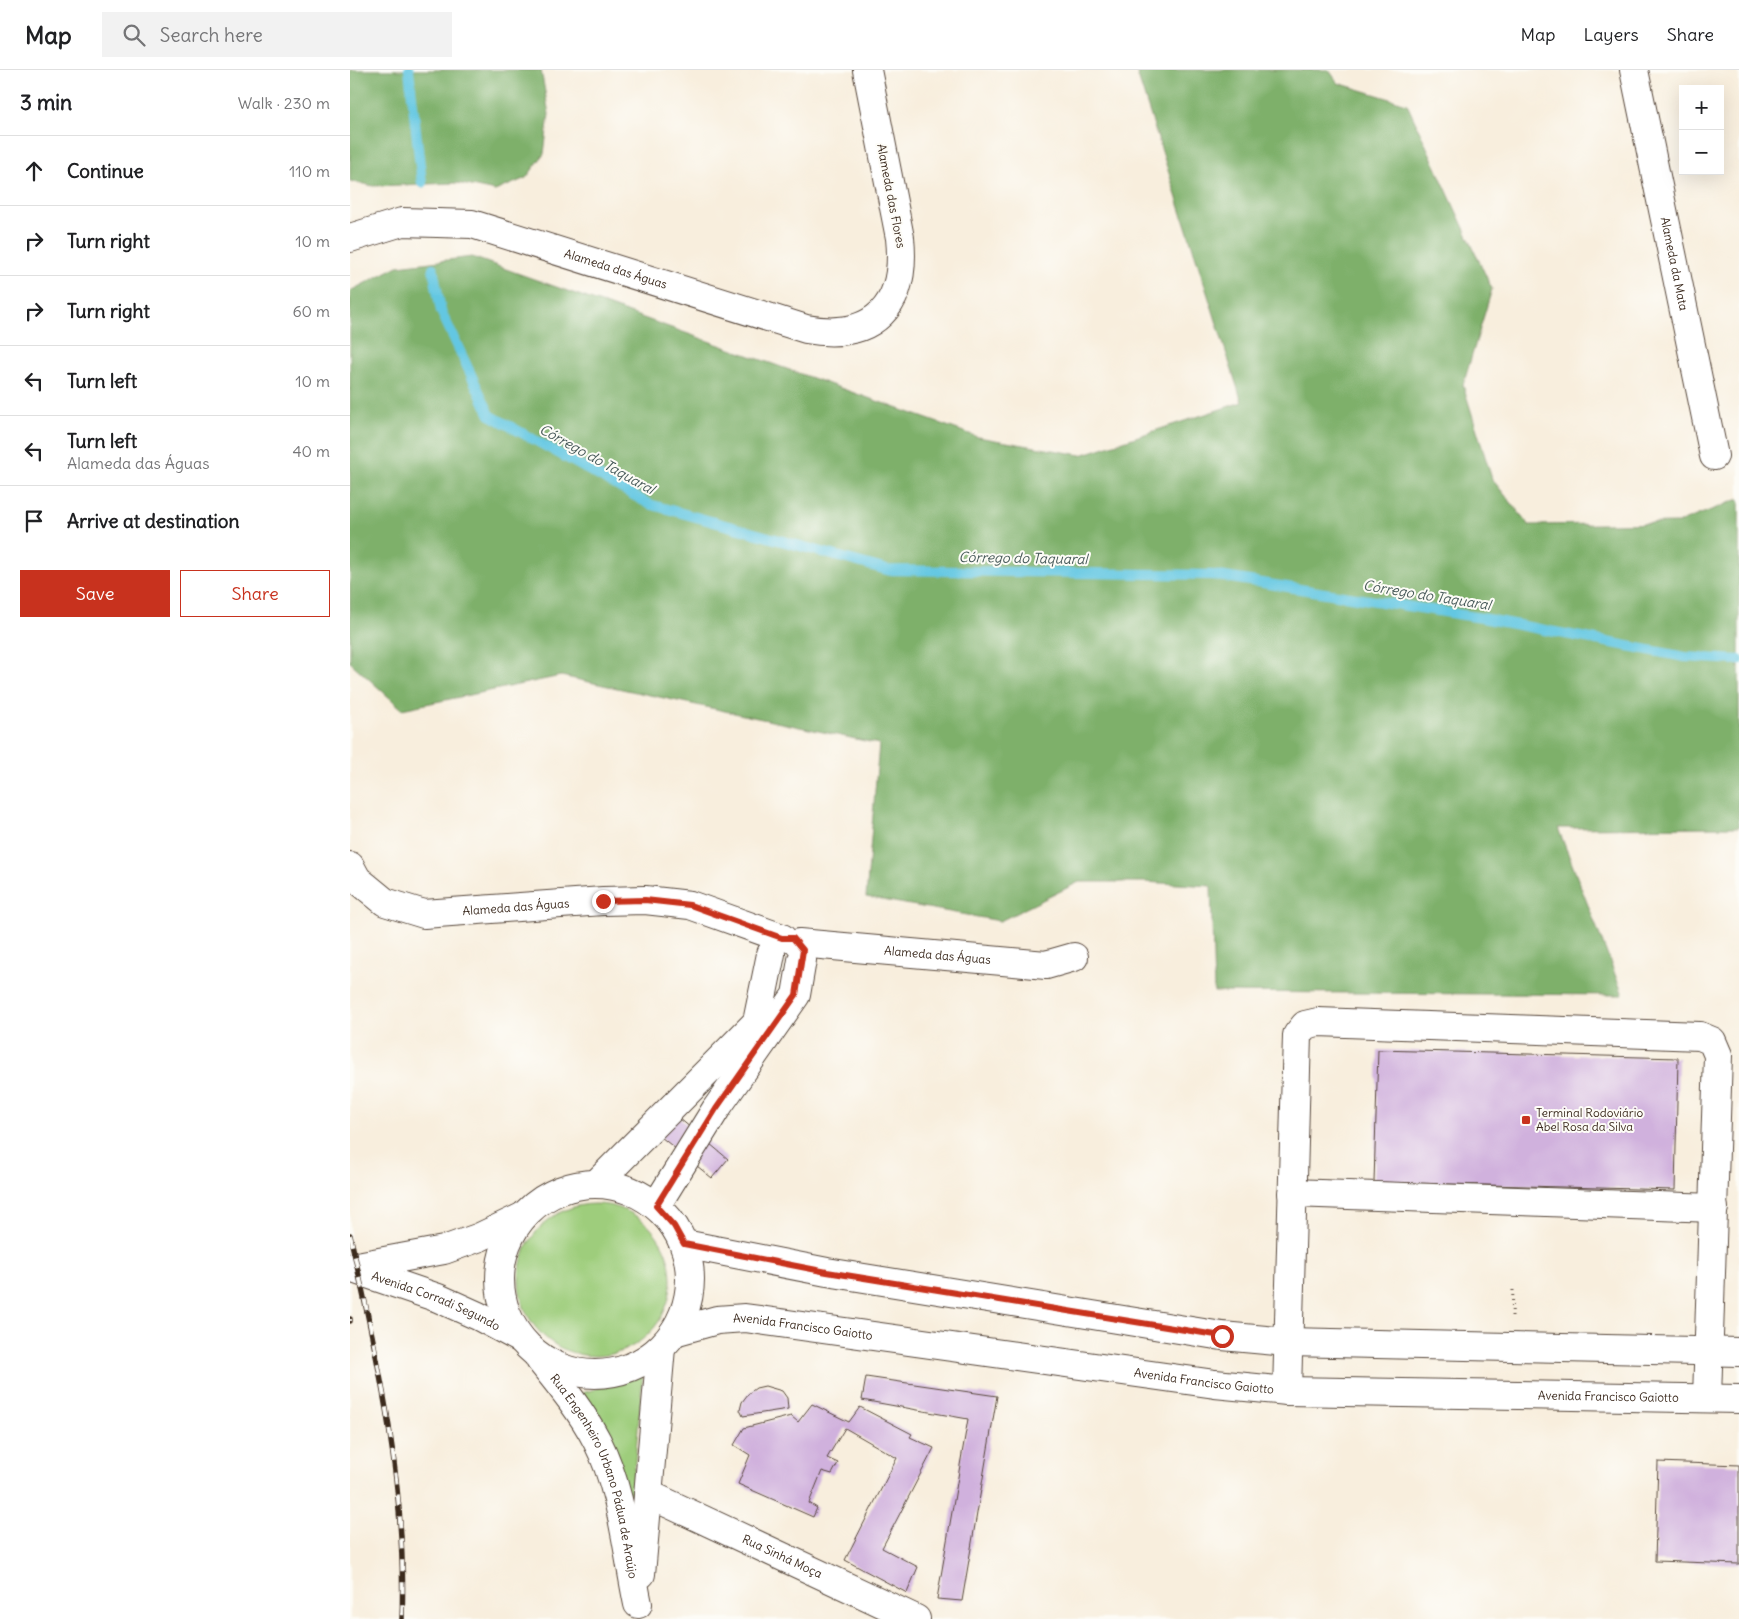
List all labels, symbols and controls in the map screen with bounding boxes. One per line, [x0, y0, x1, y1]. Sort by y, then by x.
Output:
search box [102, 12, 452, 57]
text: Map [25, 20, 72, 50]
icon: search [120, 21, 148, 49]
text: Search here [160, 23, 263, 47]
text: Map [1520, 23, 1555, 46]
text: Layers [1583, 23, 1639, 46]
text: Share [1667, 23, 1714, 46]
map controls [1679, 85, 1724, 175]
button: + [1679, 85, 1724, 130]
text: 3 min [20, 89, 72, 116]
text: Walk · 230 m [238, 93, 330, 113]
button: − [1679, 130, 1724, 175]
street label: Alameda das Flores [874, 142, 909, 249]
icon: ahead [20, 157, 48, 185]
text: Continue [67, 159, 144, 183]
text: 110 m [289, 161, 330, 181]
street label: Alameda da Mata [1658, 216, 1692, 312]
icon: right [20, 227, 48, 255]
text: Turn right [67, 229, 150, 253]
text: 10 m [295, 231, 330, 251]
street label: Alameda das Águas [562, 245, 669, 292]
icon: right [20, 297, 48, 325]
text: Turn right [67, 299, 150, 323]
text: 60 m [292, 301, 330, 321]
icon: left [20, 367, 48, 395]
text: Turn left [67, 369, 137, 393]
text: 10 m [295, 371, 330, 391]
water label: Córrego do Taquaral [536, 420, 659, 499]
text: Turn left [67, 429, 137, 453]
icon: left [20, 437, 48, 465]
text: 40 m [292, 441, 330, 461]
text: Alameda das Águas [67, 453, 210, 473]
icon: arrive [20, 507, 48, 535]
text: Arrive at destination [67, 509, 240, 533]
water label: Córrego do Taquaral [958, 548, 1089, 568]
button: Save [20, 570, 170, 617]
button: Share [180, 570, 330, 617]
water label: Córrego do Taquaral [1362, 576, 1494, 614]
route end [592, 890, 615, 913]
street label: Alameda das Águas [462, 895, 570, 918]
street label: Alameda das Águas [884, 943, 991, 967]
place label: Terminal Rodoviário Abel Rosa da Silva [1536, 1105, 1643, 1134]
marker: Terminal Rodoviário Abel Rosa da Silva [1520, 1114, 1532, 1126]
street label: Avenida Corradi Segundo [370, 1268, 503, 1334]
street label: Avenida Francisco Gaiotto [732, 1310, 874, 1343]
route start [1211, 1325, 1234, 1348]
street label: Avenida Francisco Gaiotto [1133, 1365, 1275, 1397]
street label: Rua Engenheiro Urbano Pádua de Araújo [547, 1371, 641, 1580]
street label: Avenida Francisco Gaiotto [1538, 1387, 1679, 1405]
street label: Rua Sinhá Moça [740, 1531, 825, 1581]

